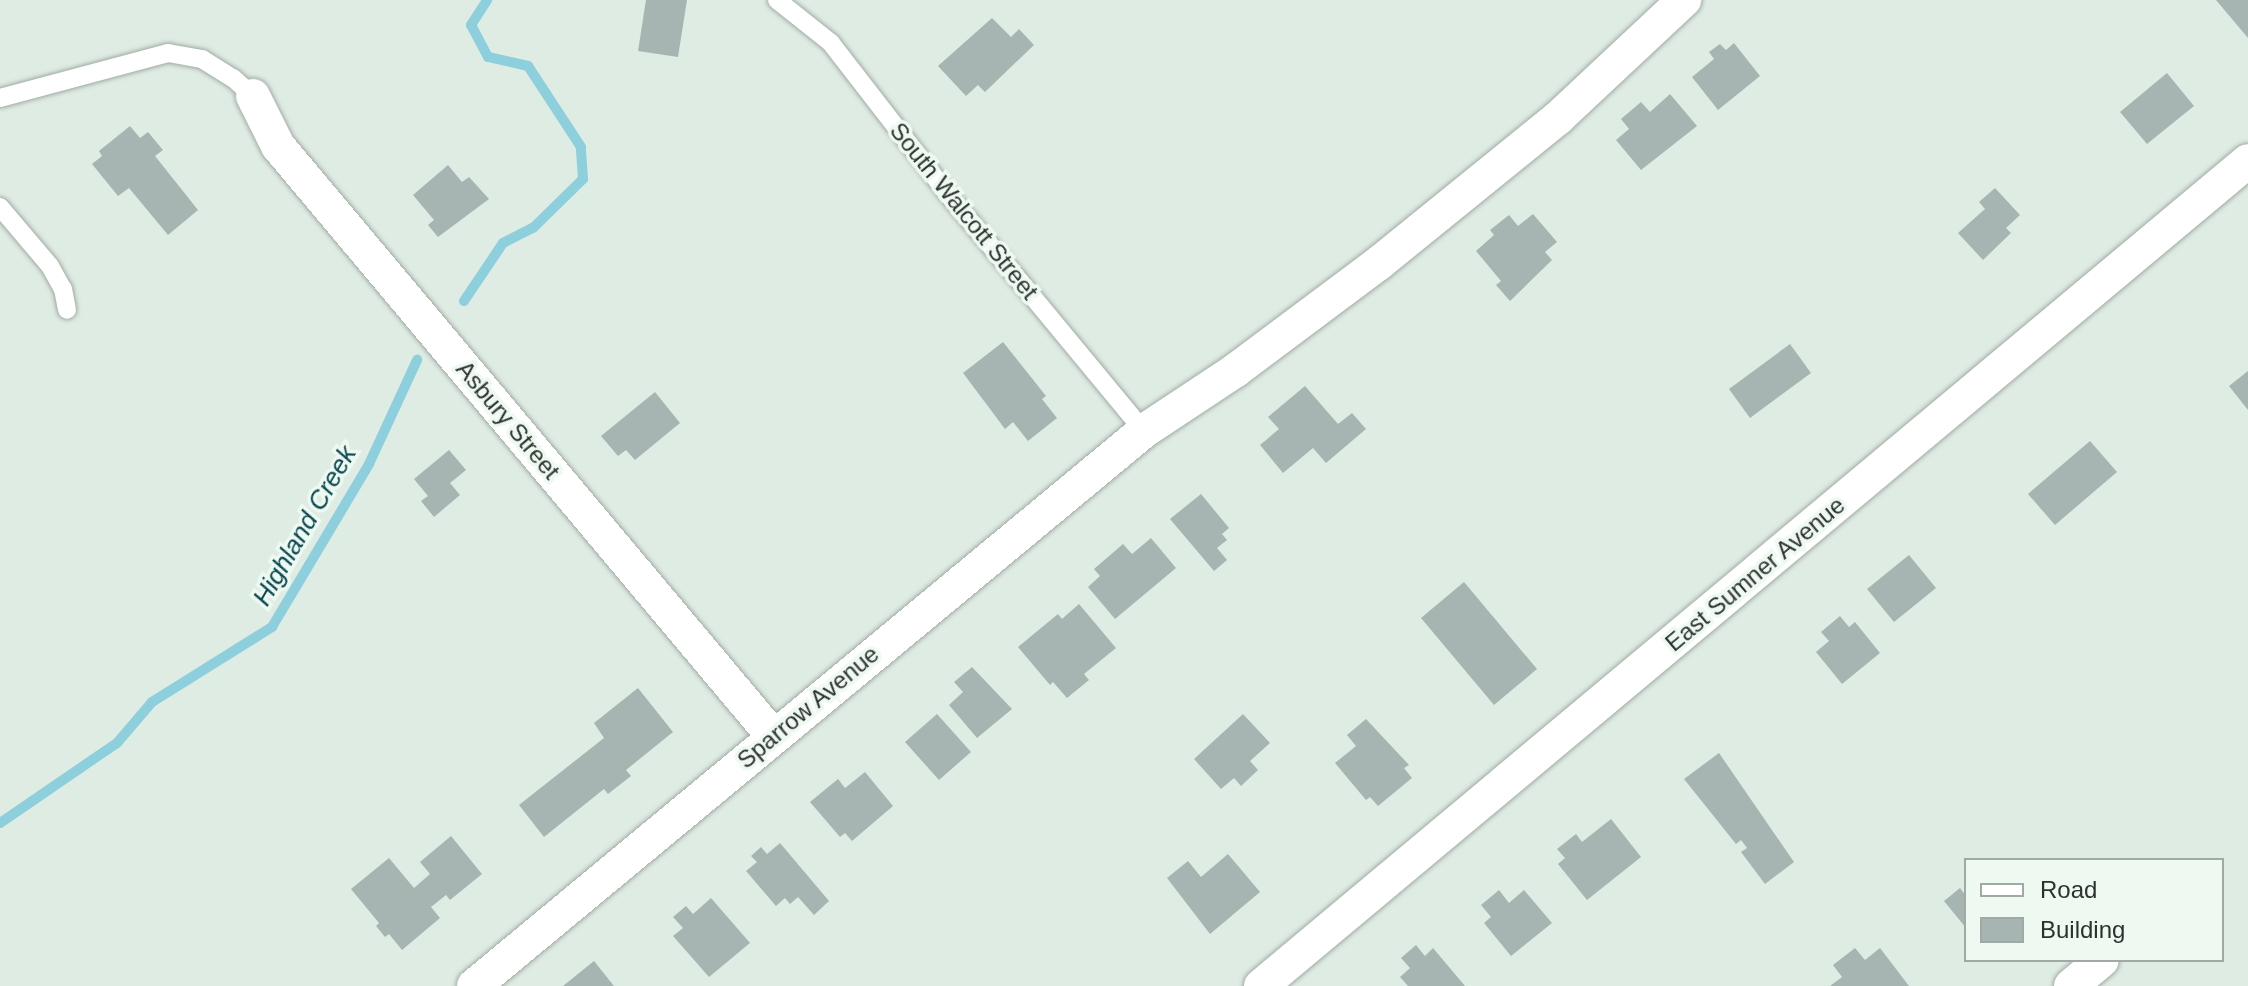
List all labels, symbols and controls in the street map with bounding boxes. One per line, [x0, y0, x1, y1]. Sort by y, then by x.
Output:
street label: South Walcott Street [884, 117, 1044, 305]
street label: Asbury Street [450, 355, 566, 485]
water label: Highland Creek [247, 441, 363, 611]
street label: East Sumner Avenue [1659, 490, 1851, 658]
street label: Sparrow Avenue [731, 639, 885, 775]
legend [1964, 858, 2224, 962]
text: Road [2040, 876, 2097, 903]
text: Building [2040, 916, 2125, 943]

